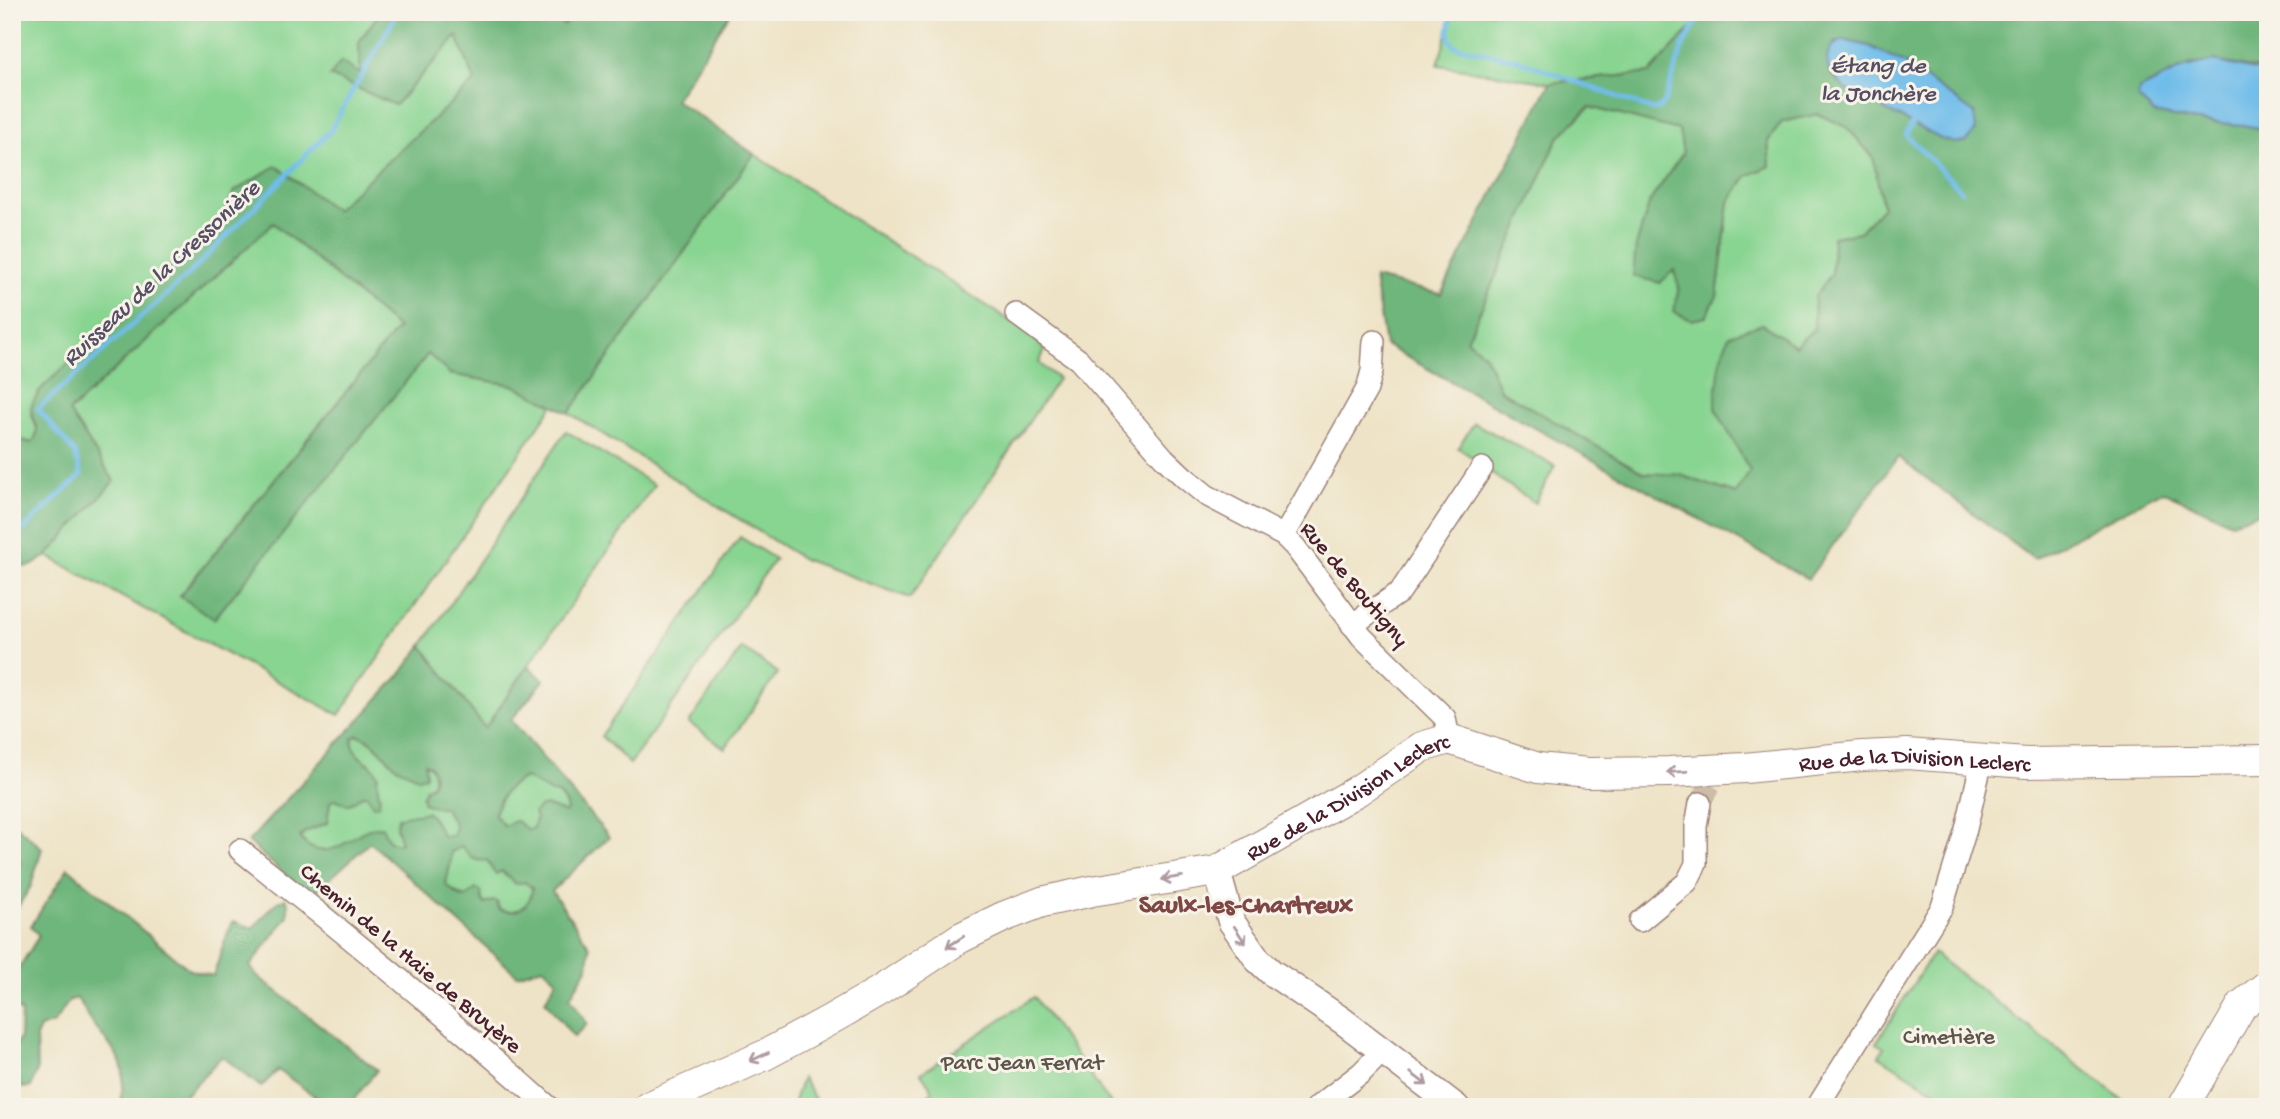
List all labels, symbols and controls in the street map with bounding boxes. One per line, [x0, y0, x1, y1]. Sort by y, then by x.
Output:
water label: Étang de la Jonchère [1820, 53, 1937, 110]
water label: Ruisseau de la Cressonière [58, 174, 268, 374]
street label: Rue de Boutigny [1293, 517, 1414, 653]
street label: Rue de la Division Leclerc [1242, 729, 1454, 869]
street label: Rue de la Division Leclerc [1798, 744, 2032, 780]
one-way arrow [1666, 766, 1689, 779]
street label: Chemin de la Haie de Bruyère [293, 859, 527, 1061]
one-way arrow [1161, 872, 1184, 885]
district label: Saulx-les-Chartreux [1139, 892, 1353, 923]
one-way arrow [1233, 924, 1247, 944]
one-way arrow [946, 935, 966, 949]
park label: Cimetière [1903, 1025, 1996, 1052]
one-way arrow [749, 1051, 771, 1064]
park label: Parc Jean Ferrat [940, 1051, 1105, 1078]
one-way arrow [1409, 1072, 1428, 1087]

